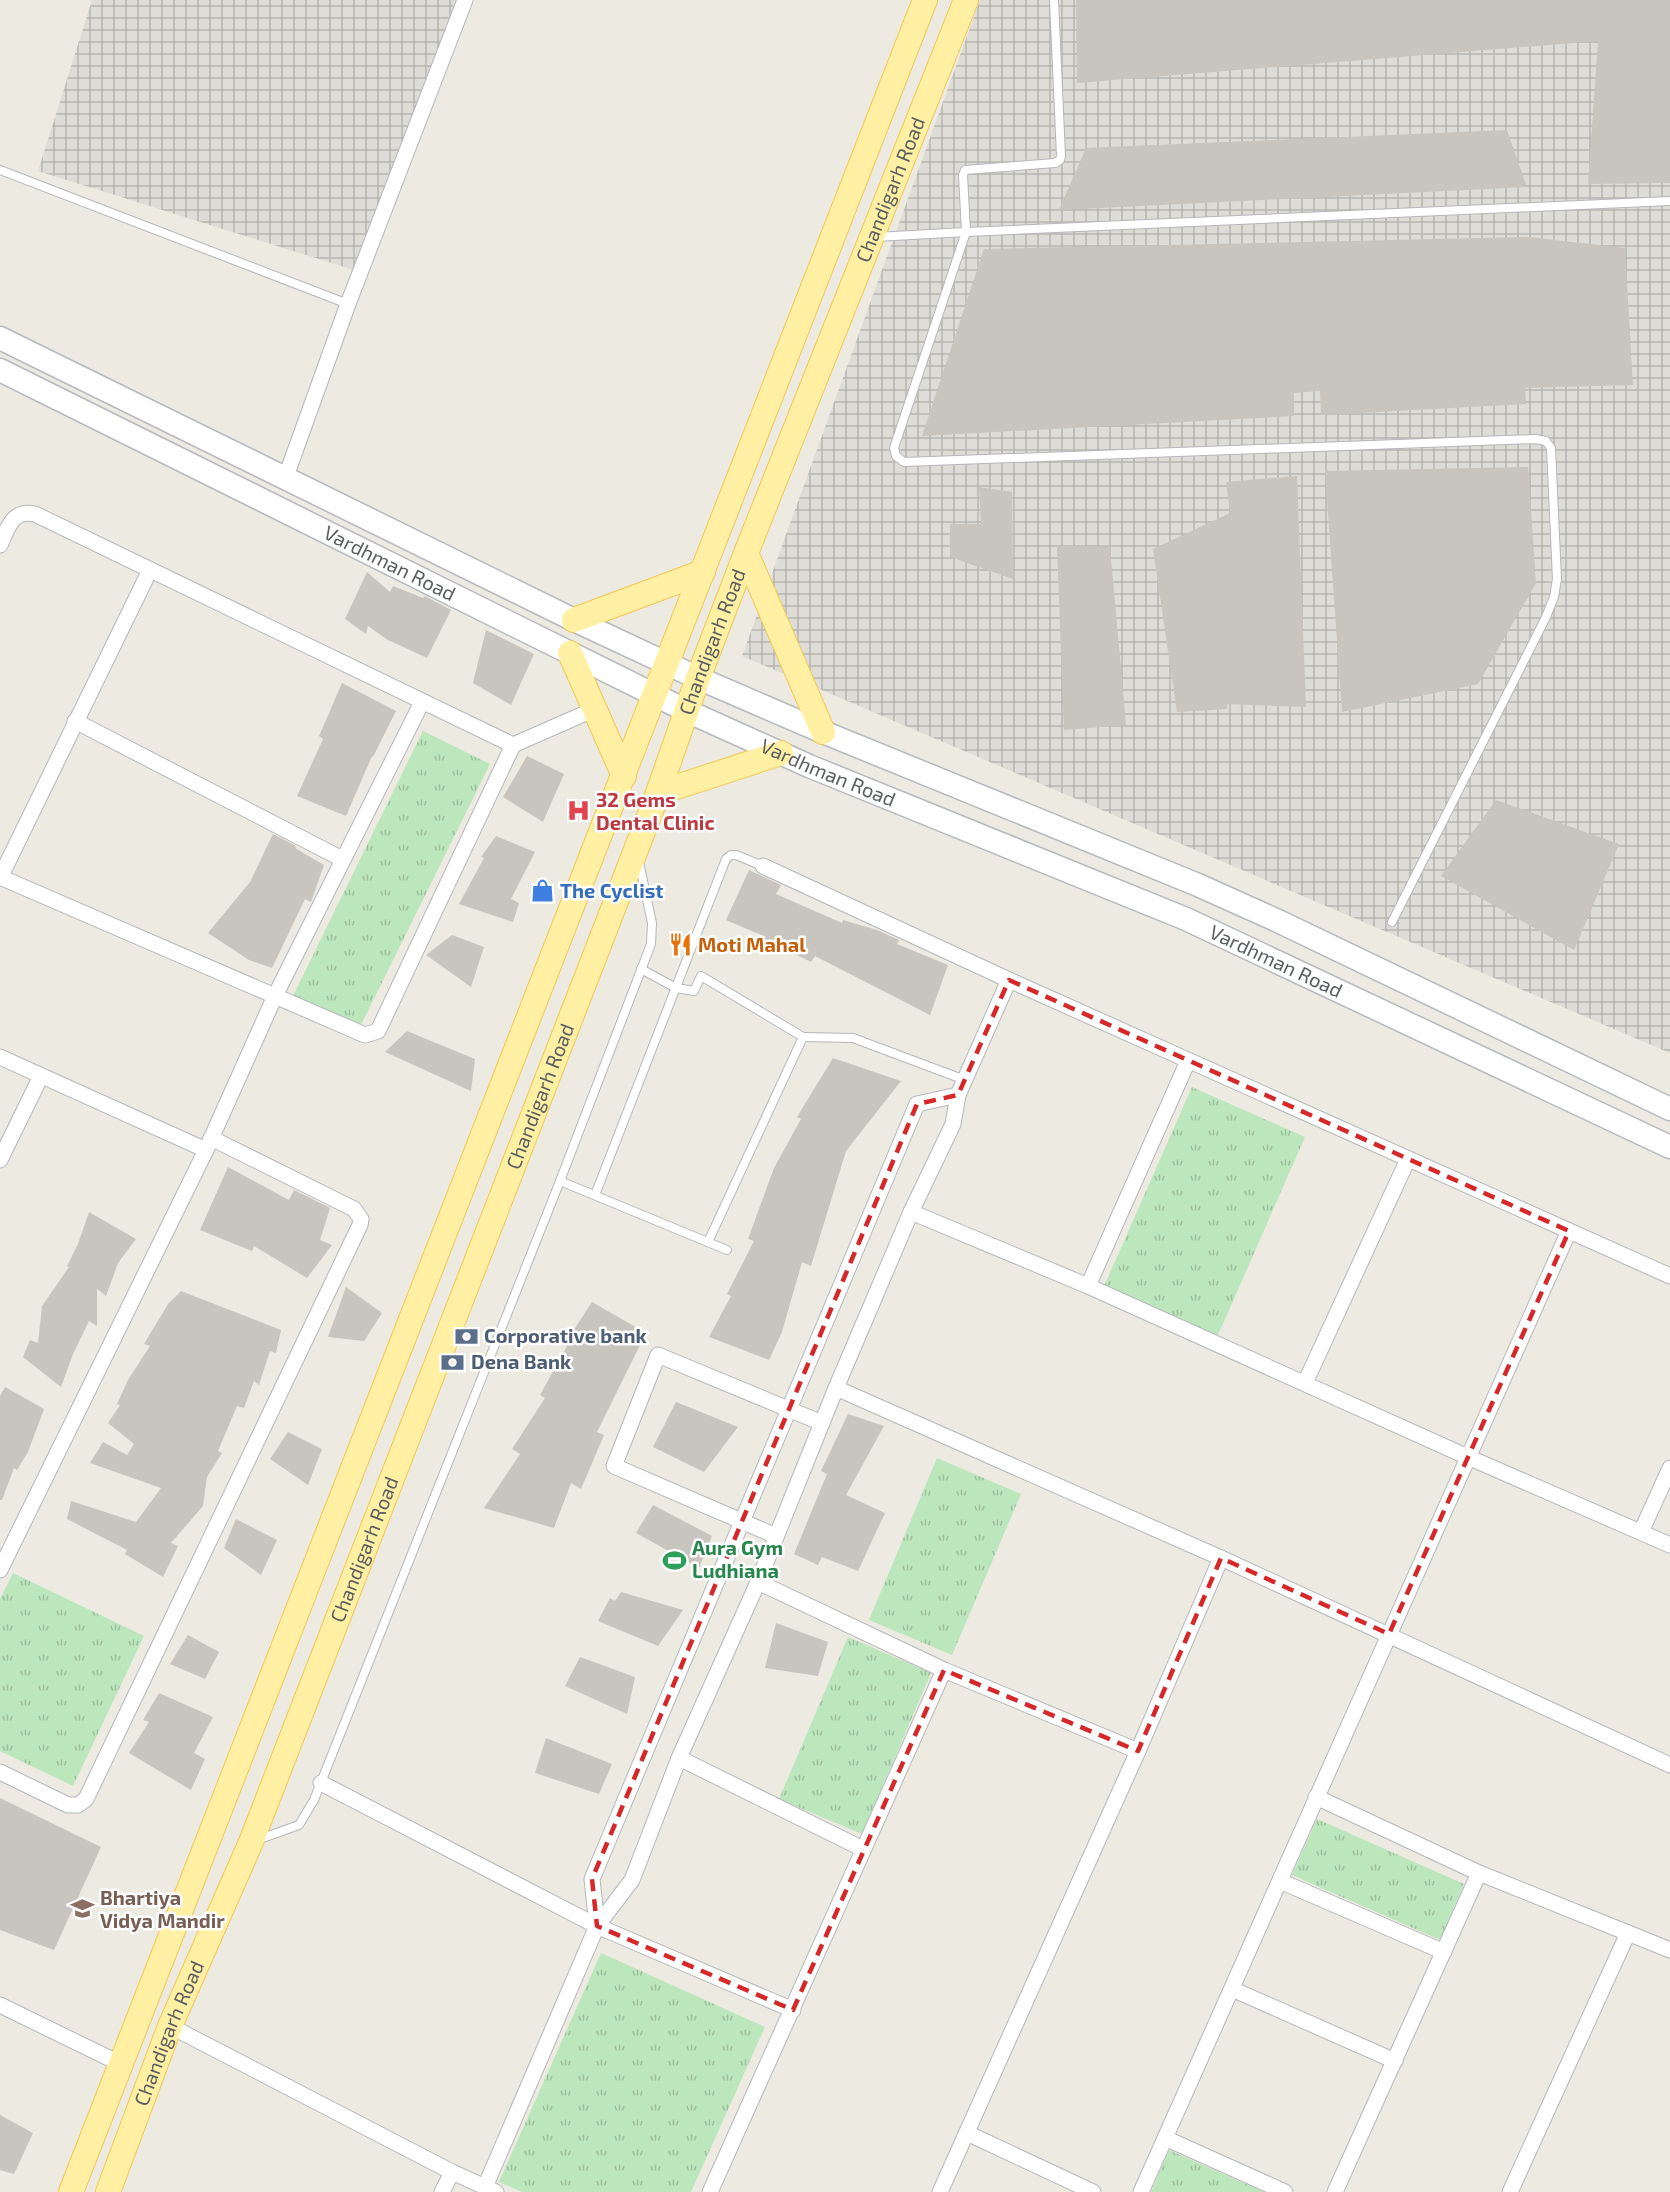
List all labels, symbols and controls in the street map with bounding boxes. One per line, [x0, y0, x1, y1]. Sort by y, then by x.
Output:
street label: Chandigarh Road [850, 113, 929, 266]
street label: Vardhman Road [320, 520, 460, 605]
street label: Chandigarh Road [673, 565, 750, 718]
street label: Vardhman Road [757, 733, 899, 811]
place label: 32 Gems Dental Clinic [596, 787, 715, 834]
hospital icon: 32 Gems Dental Clinic [565, 798, 591, 824]
shop icon: The Cyclist [529, 878, 555, 904]
place label: The Cyclist [560, 878, 664, 903]
street label: Vardhman Road [1206, 919, 1347, 1002]
restaurant icon: Moti Mahal [667, 932, 693, 958]
place label: Moti Mahal [698, 932, 806, 956]
street label: Chandigarh Road [500, 1020, 578, 1172]
bank icon: Corporative bank [453, 1323, 479, 1349]
place label: Corporative bank [484, 1323, 648, 1347]
bank icon: Dena Bank [440, 1349, 466, 1375]
place label: Dena Bank [471, 1349, 572, 1373]
street label: Chandigarh Road [324, 1473, 403, 1625]
place label: Aura Gym Ludhiana [692, 1535, 783, 1582]
sports icon: Aura Gym Ludhiana [661, 1547, 687, 1573]
place label: Bhartiya Vidya Mandir [100, 1885, 225, 1933]
school or university icon: Bhartiya Vidya Mandir [69, 1896, 95, 1922]
street label: Chandigarh Road [128, 1957, 208, 2109]

